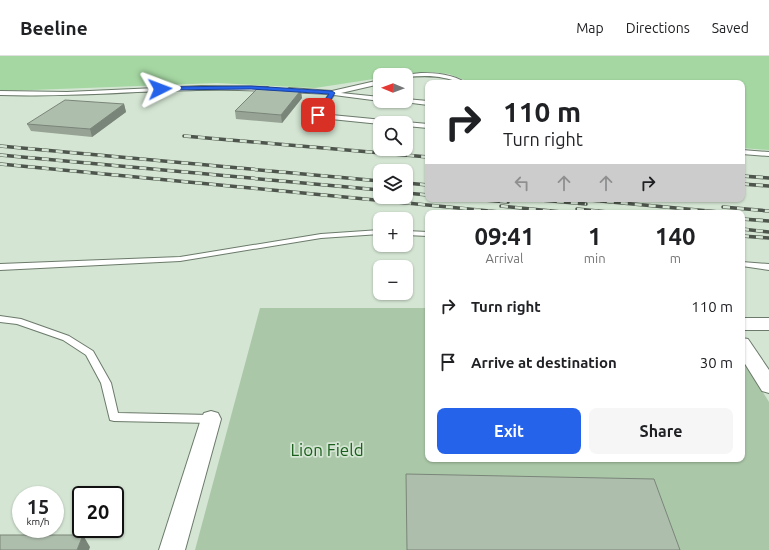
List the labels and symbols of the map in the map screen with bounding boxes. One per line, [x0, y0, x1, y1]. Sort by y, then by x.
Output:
position arrow [139, 68, 181, 110]
north arrow [373, 68, 413, 108]
pin [301, 98, 335, 132]
park label: Lion Field [290, 440, 364, 459]
speed limit sign: 20 [72, 486, 124, 538]

